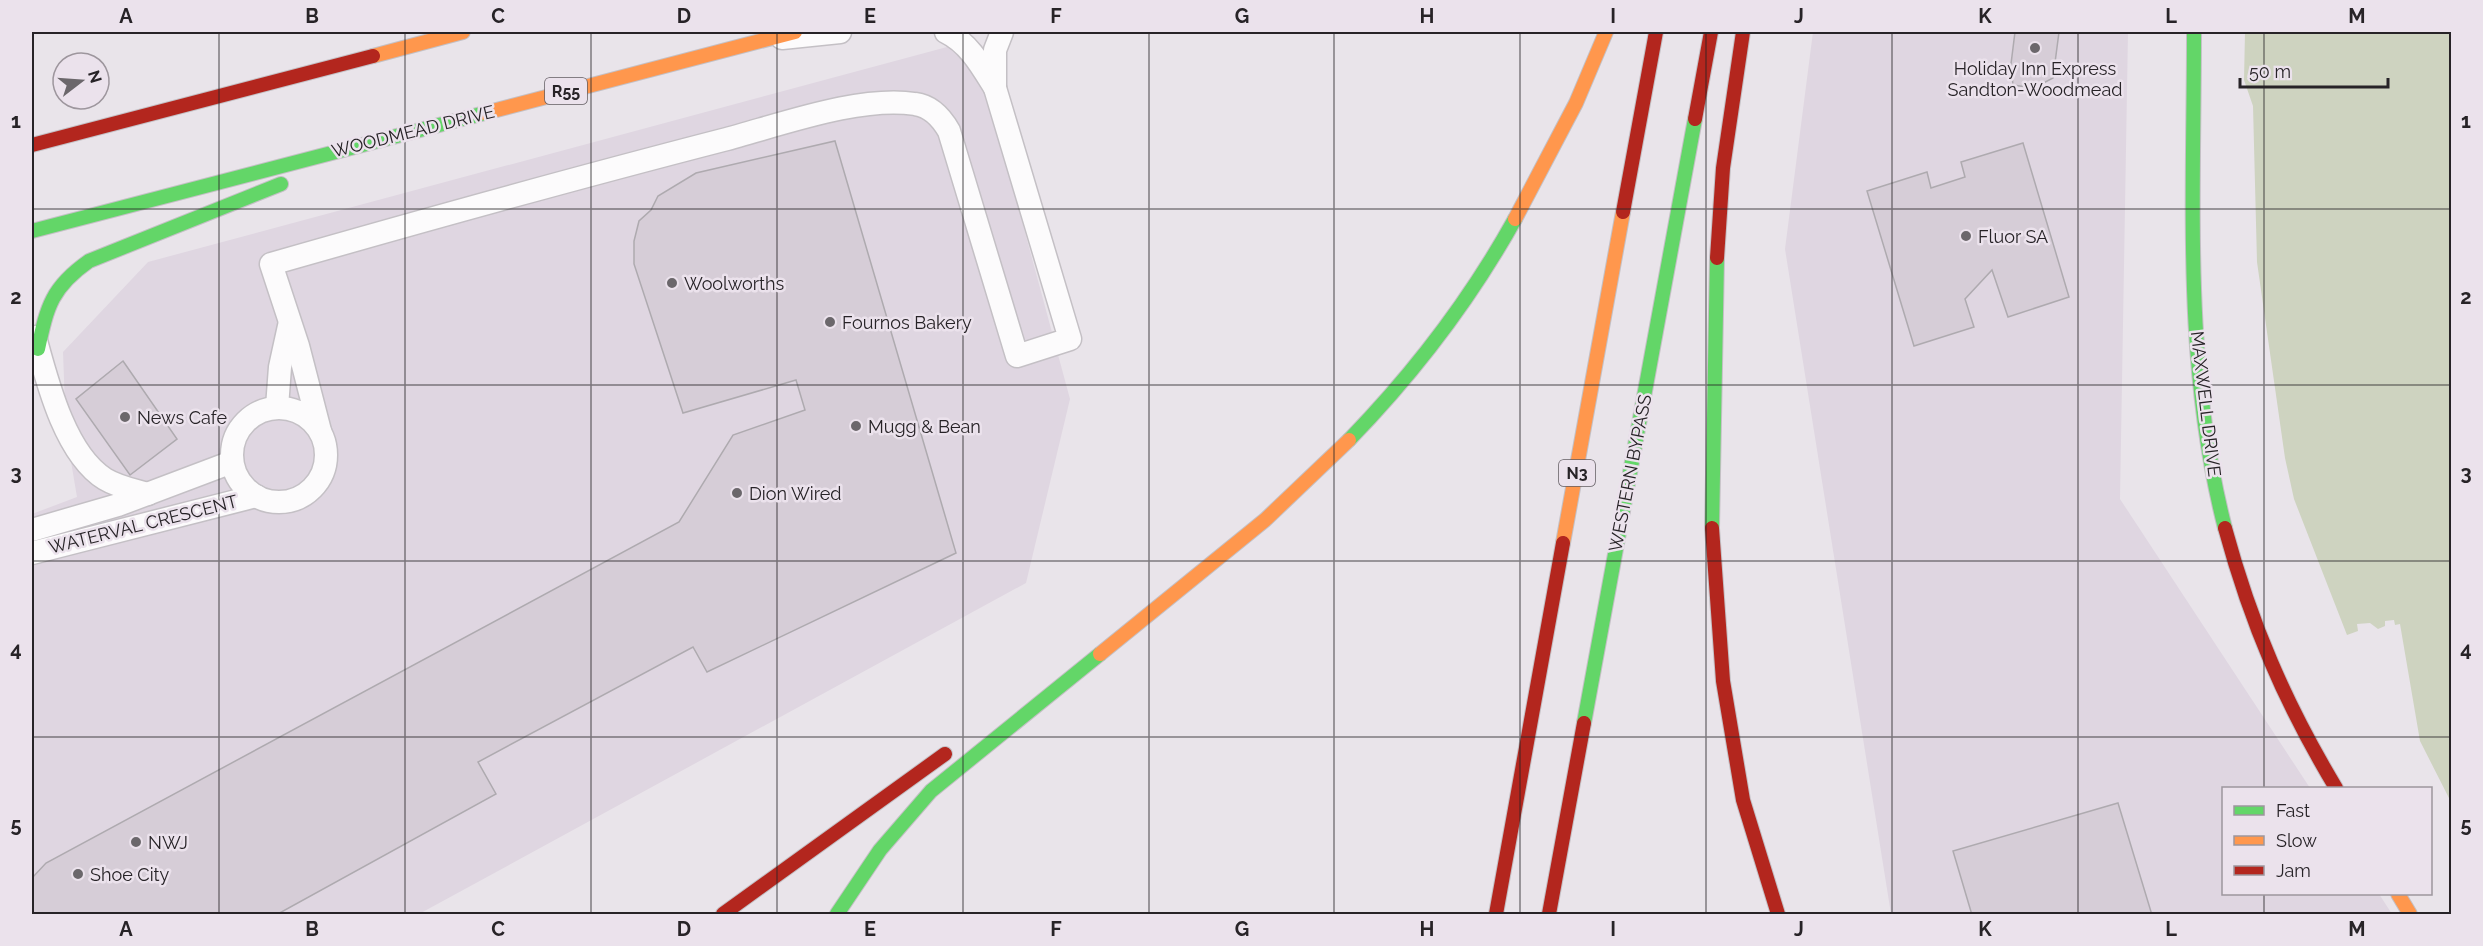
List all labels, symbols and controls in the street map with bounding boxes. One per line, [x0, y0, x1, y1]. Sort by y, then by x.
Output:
text: A [119, 4, 133, 28]
text: B [305, 4, 319, 28]
text: C [491, 4, 505, 28]
text: D [677, 4, 691, 28]
text: E [864, 4, 876, 28]
text: F [1050, 4, 1062, 28]
text: G [1235, 4, 1249, 28]
text: H [1420, 4, 1434, 28]
text: I [1610, 4, 1616, 28]
text: J [1794, 4, 1804, 28]
text: K [1978, 4, 1992, 28]
text: L [2165, 4, 2177, 28]
text: M [2348, 4, 2366, 28]
marker: Holiday Inn Express Sandton-Woodmead [2028, 41, 2042, 55]
north arrow [51, 51, 111, 111]
scale bar [2240, 51, 2388, 89]
place label: Holiday Inn Express Sandton-Woodmead [1948, 58, 2122, 100]
text: 50 m [2249, 61, 2291, 82]
text: N [84, 68, 106, 85]
road number: R55 [545, 78, 587, 104]
street label: WOODMEAD DRIVE [329, 101, 497, 161]
text: 1 [11, 109, 21, 133]
text: 1 [2461, 109, 2471, 133]
place label: Fluor SA [1978, 226, 2048, 247]
marker: Fluor SA [1959, 229, 1973, 243]
place label: Woolworths [684, 273, 784, 294]
marker: Woolworths [665, 276, 679, 290]
text: 2 [10, 285, 22, 309]
text: 2 [2460, 285, 2472, 309]
place label: Fournos Bakery [842, 312, 972, 333]
marker: Fournos Bakery [823, 315, 837, 329]
street label: MAXWELL DRIVE [2187, 330, 2225, 478]
street label: WESTERN BYPASS [1604, 392, 1656, 554]
place label: News Cafe [137, 407, 227, 428]
marker: News Cafe [118, 410, 132, 424]
place label: Mugg & Bean [868, 416, 981, 437]
marker: Mugg & Bean [849, 419, 863, 433]
road number: N3 [1559, 460, 1595, 486]
text: 3 [10, 461, 22, 485]
text: 3 [2460, 461, 2472, 485]
place label: Dion Wired [749, 483, 842, 504]
marker: Dion Wired [730, 486, 744, 500]
street label: WATERVAL CRESCENT [46, 490, 240, 558]
text: 4 [10, 637, 22, 661]
text: 4 [2460, 637, 2472, 661]
legend [2222, 787, 2432, 895]
text: Fast [2276, 800, 2310, 821]
text: 5 [10, 813, 22, 837]
text: 5 [2460, 813, 2472, 837]
text: Slow [2276, 830, 2317, 851]
place label: NWJ [148, 832, 188, 853]
marker: NWJ [129, 835, 143, 849]
text: Jam [2276, 860, 2311, 881]
place label: Shoe City [90, 864, 170, 885]
marker: Shoe City [71, 867, 85, 881]
text: A [119, 917, 133, 941]
text: B [305, 917, 319, 941]
text: C [491, 917, 505, 941]
text: D [677, 917, 691, 941]
text: E [864, 917, 876, 941]
text: F [1050, 917, 1062, 941]
text: G [1235, 917, 1249, 941]
text: H [1420, 917, 1434, 941]
text: I [1610, 917, 1616, 941]
text: J [1794, 917, 1804, 941]
text: K [1978, 917, 1992, 941]
text: L [2165, 917, 2177, 941]
text: M [2348, 917, 2366, 941]

